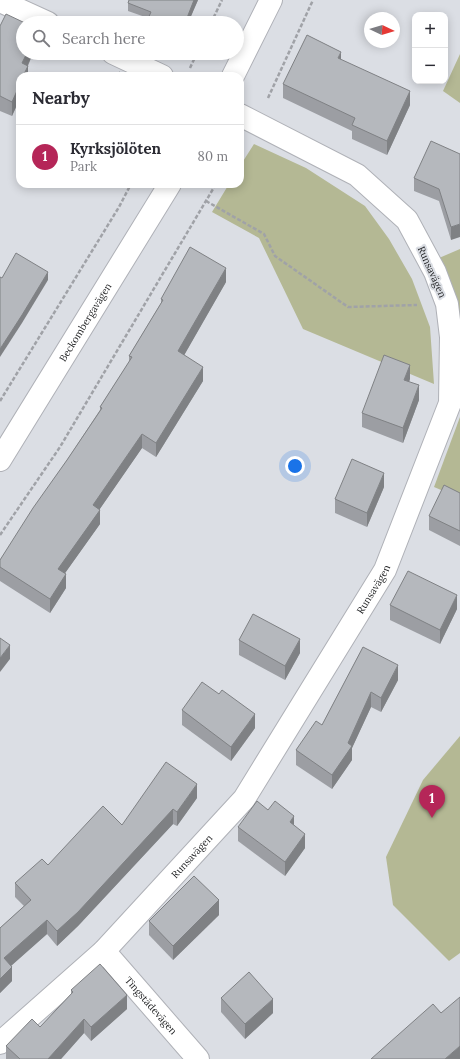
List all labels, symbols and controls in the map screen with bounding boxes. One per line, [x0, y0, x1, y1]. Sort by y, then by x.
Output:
north arrow [364, 12, 400, 48]
map controls [412, 12, 448, 84]
button: + [412, 12, 448, 48]
search box [16, 16, 244, 60]
icon: search [30, 27, 52, 49]
text: Search here [62, 29, 145, 48]
button: − [412, 48, 448, 84]
text: Nearby [32, 87, 90, 109]
text: Kyrksjölöten [70, 139, 161, 158]
text: 1 [42, 148, 48, 165]
text: 80 m [198, 148, 228, 165]
text: Park [70, 158, 97, 175]
street label: Runsavägen [415, 244, 449, 300]
street label: Beckombergavägen [56, 280, 114, 364]
your location [285, 456, 305, 476]
street label: Runsavägen [353, 563, 393, 616]
pin: 1 [419, 785, 445, 818]
street label: Runsavägen [168, 831, 215, 881]
street label: Tingstädevägen [122, 974, 180, 1037]

